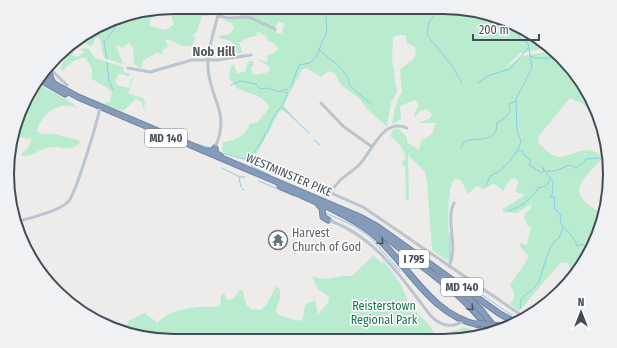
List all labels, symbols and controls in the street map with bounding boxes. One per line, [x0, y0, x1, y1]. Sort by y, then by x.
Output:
scale bar [473, 16, 539, 42]
text: 200 m [479, 23, 509, 37]
district label: Nob Hill [193, 44, 236, 59]
road number: MD 140 [145, 129, 187, 147]
street label: WESTMINSTER PIKE [244, 151, 334, 200]
place label: Harvest Church of God [292, 226, 361, 254]
temple icon: Harvest Church of God [267, 229, 289, 251]
one-way arrow [376, 237, 384, 245]
road number: I 795 [399, 250, 429, 268]
road number: MD 140 [441, 278, 483, 296]
north arrow [561, 292, 601, 332]
text: N [578, 296, 584, 309]
park label: Reisterstown Regional Park [351, 299, 418, 327]
one-way arrow [466, 303, 474, 311]

